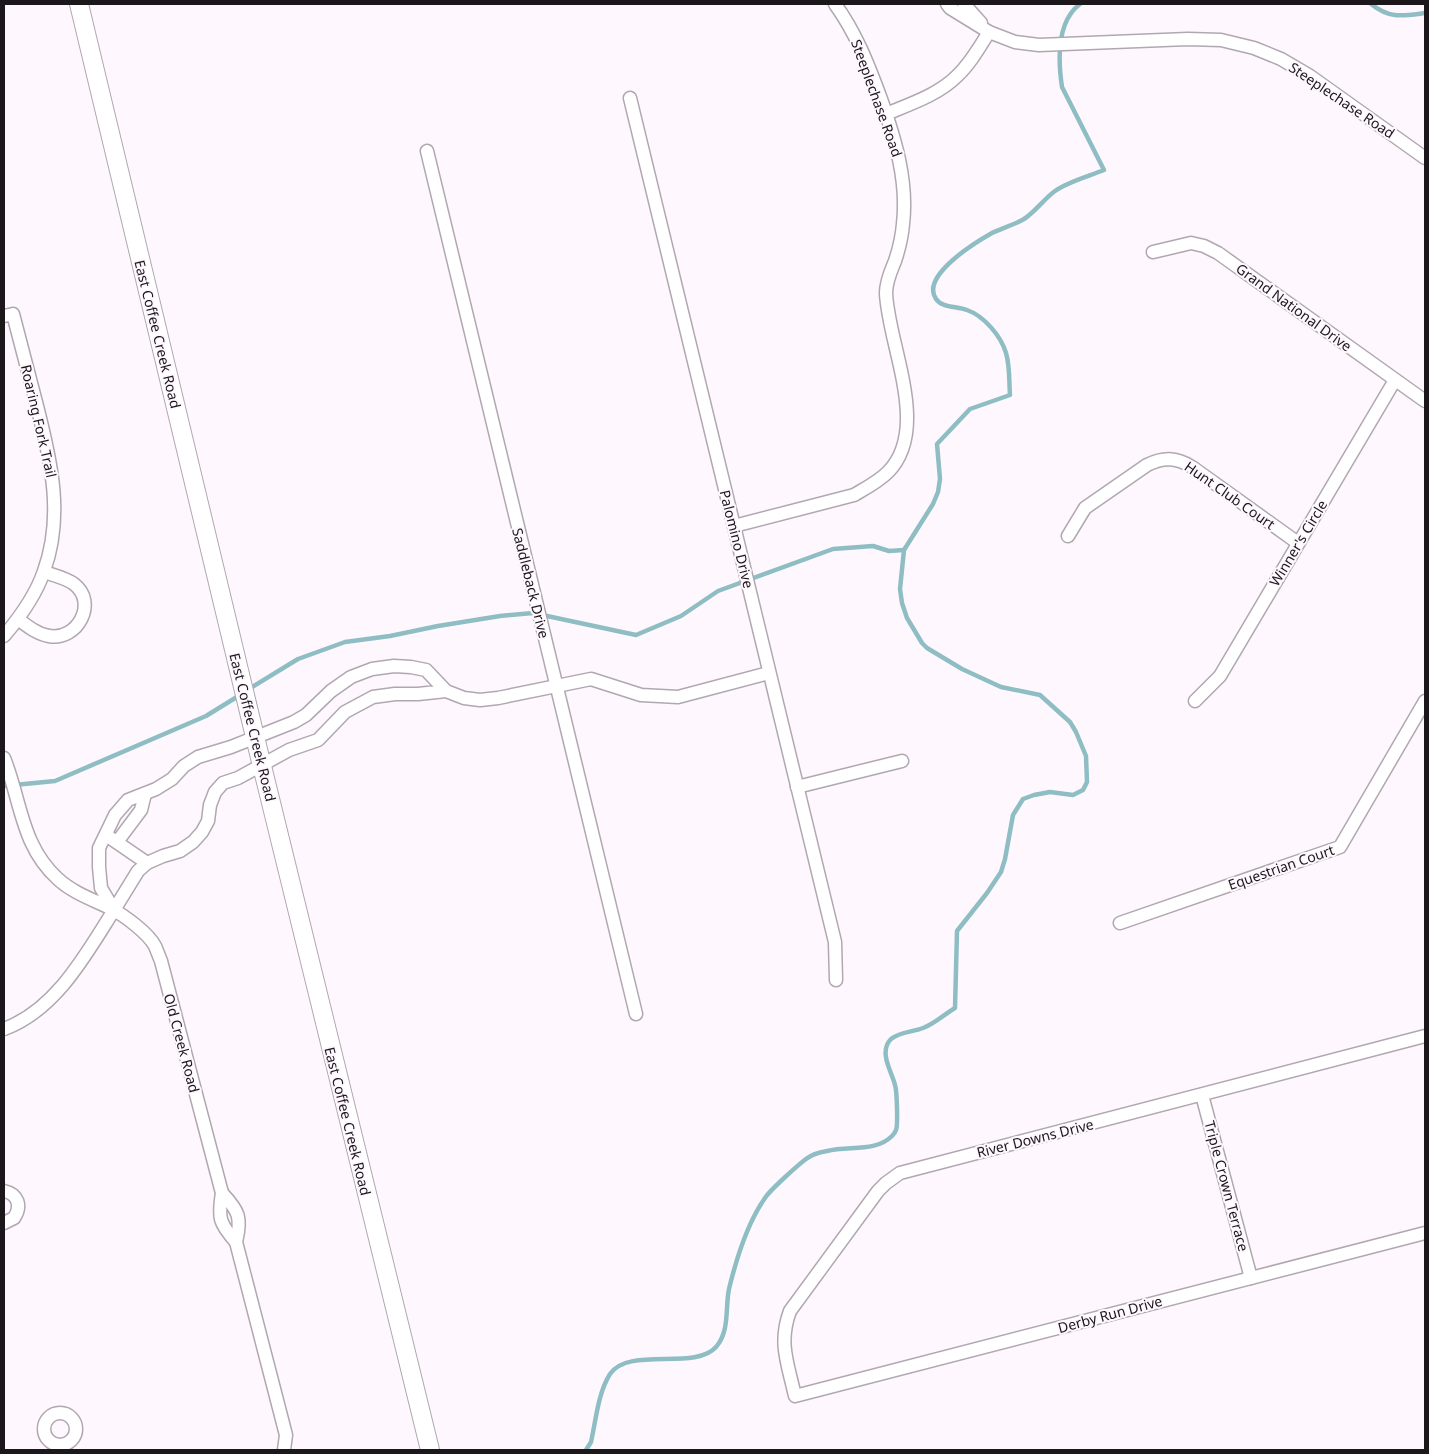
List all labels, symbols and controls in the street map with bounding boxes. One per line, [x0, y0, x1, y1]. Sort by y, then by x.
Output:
street label: Steeplechase Road [847, 37, 907, 159]
street label: Steeplechase Road [1285, 58, 1399, 142]
street label: East Coffee Creek Road [130, 258, 186, 410]
street label: Grand National Drive [1232, 259, 1356, 355]
street label: Roaring Fork Trail [17, 363, 61, 479]
street label: Hunt Club Court [1181, 457, 1279, 533]
street label: Palomino Drive [716, 488, 758, 590]
street label: Winner's Circle [1265, 496, 1331, 590]
street label: Saddleback Drive [508, 526, 554, 640]
street label: East Coffee Creek Road [225, 651, 281, 803]
street label: Equestrian Court [1225, 840, 1337, 894]
street label: Old Creek Road [160, 991, 204, 1095]
street label: East Coffee Creek Road [320, 1045, 376, 1197]
street label: River Downs Drive [975, 1114, 1096, 1162]
street label: Triple Crown Terrace [1200, 1119, 1254, 1254]
street label: Derby Run Drive [1056, 1291, 1164, 1337]

